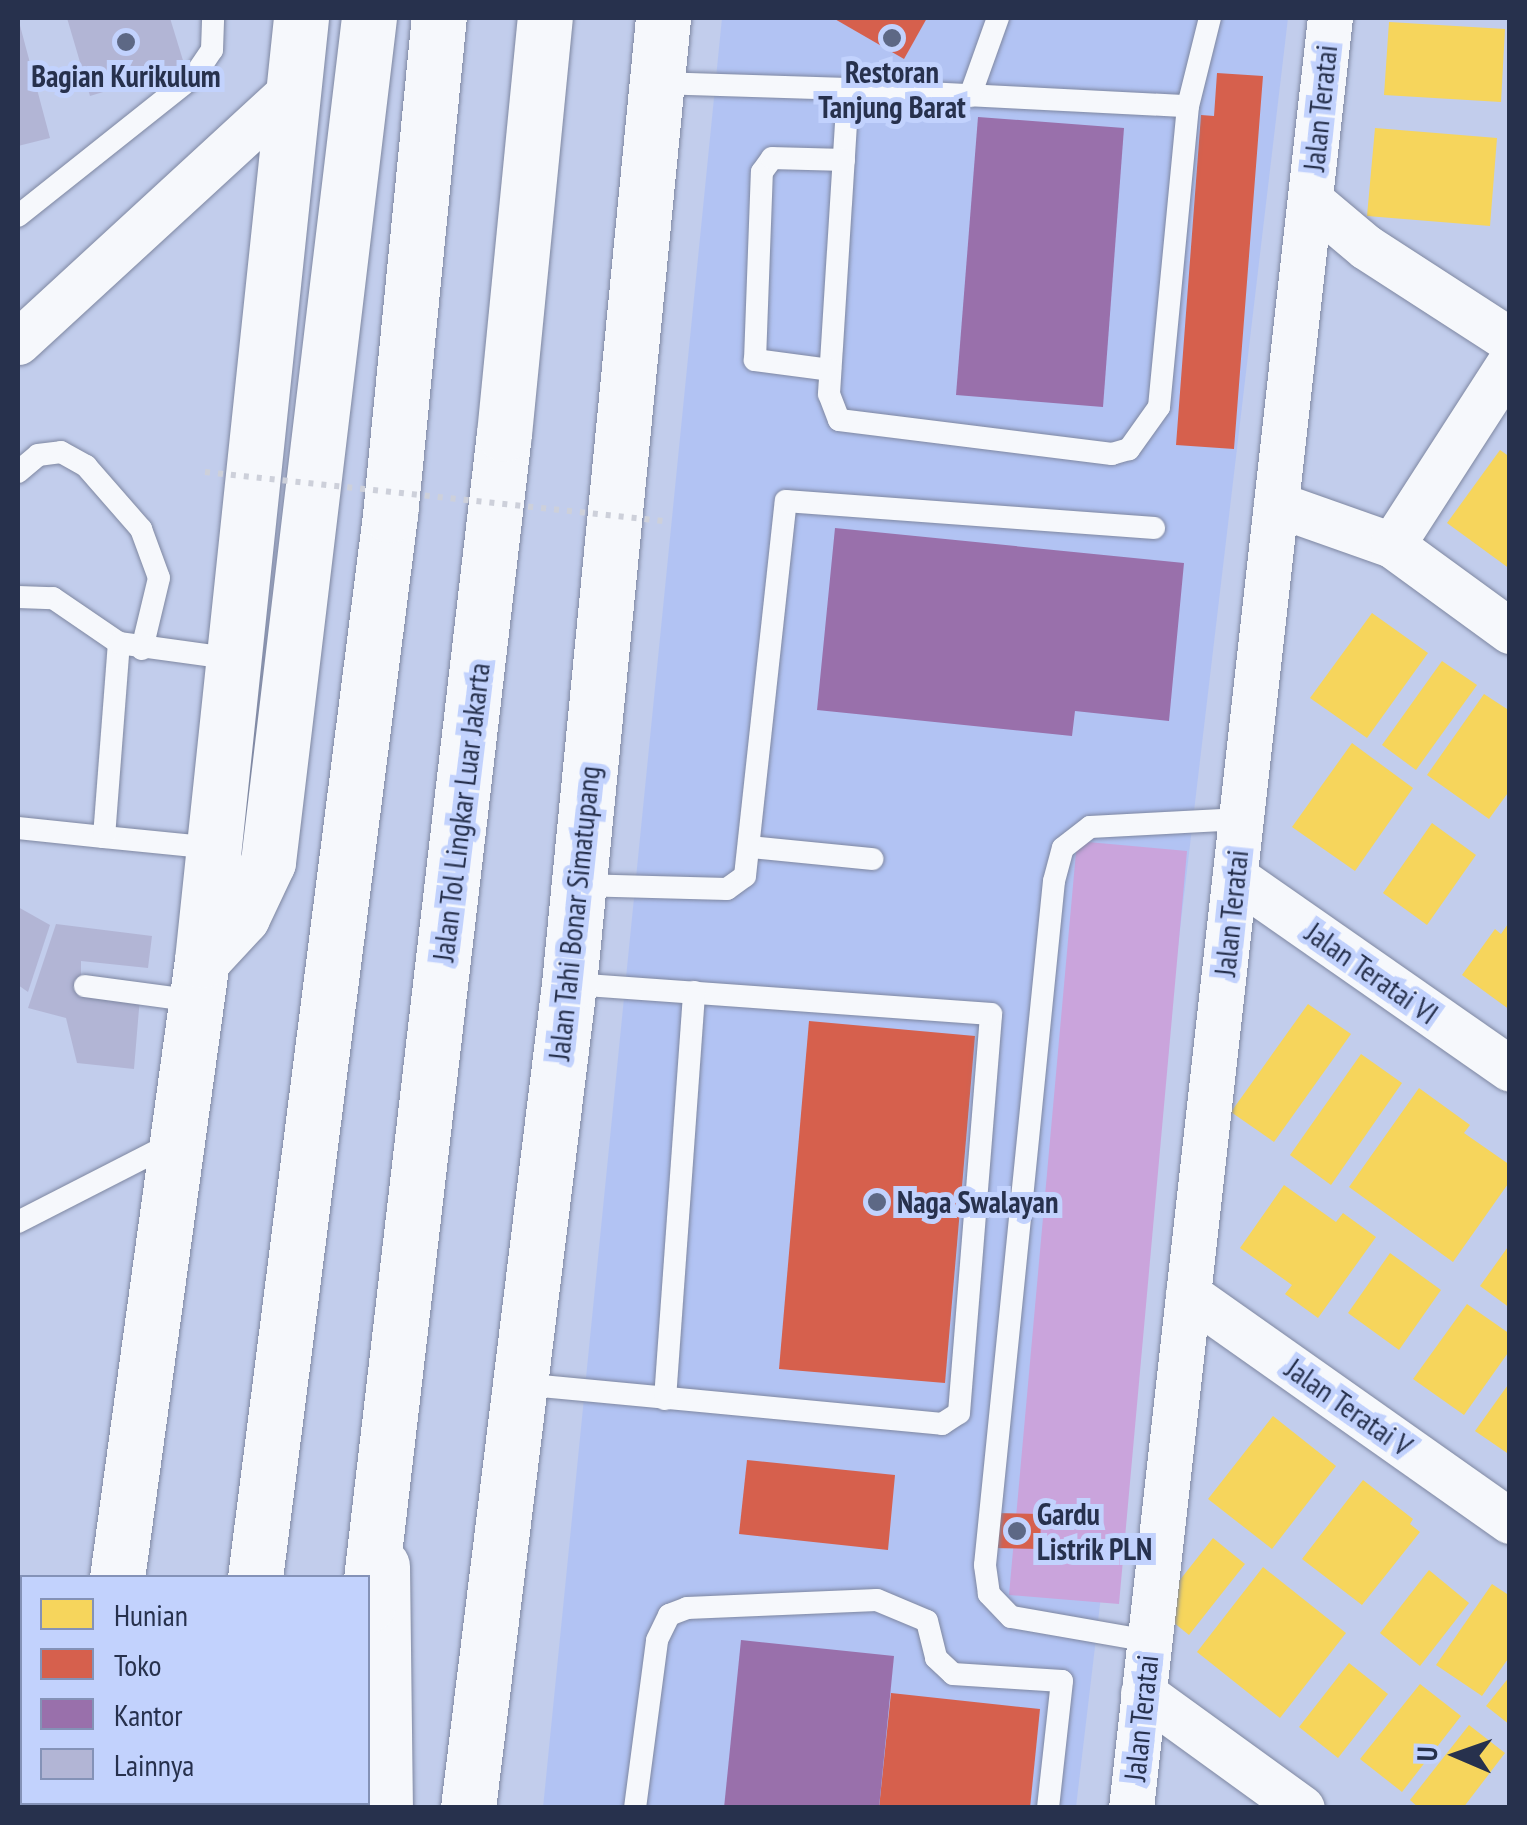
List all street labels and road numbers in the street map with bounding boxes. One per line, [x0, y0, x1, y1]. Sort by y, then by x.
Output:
street label: Jalan Teratai [1295, 43, 1345, 173]
street label: Jalan Tol Lingkar Luar Jakarta [425, 660, 497, 964]
street label: Jalan Tahi Bonar Simatupang [541, 764, 607, 1062]
street label: Jalan Teratai [1206, 848, 1256, 978]
street label: Jalan Teratai VI [1298, 914, 1446, 1032]
street label: Jalan Teratai V [1278, 1350, 1420, 1464]
street label: Jalan Teratai [1116, 1653, 1166, 1783]

